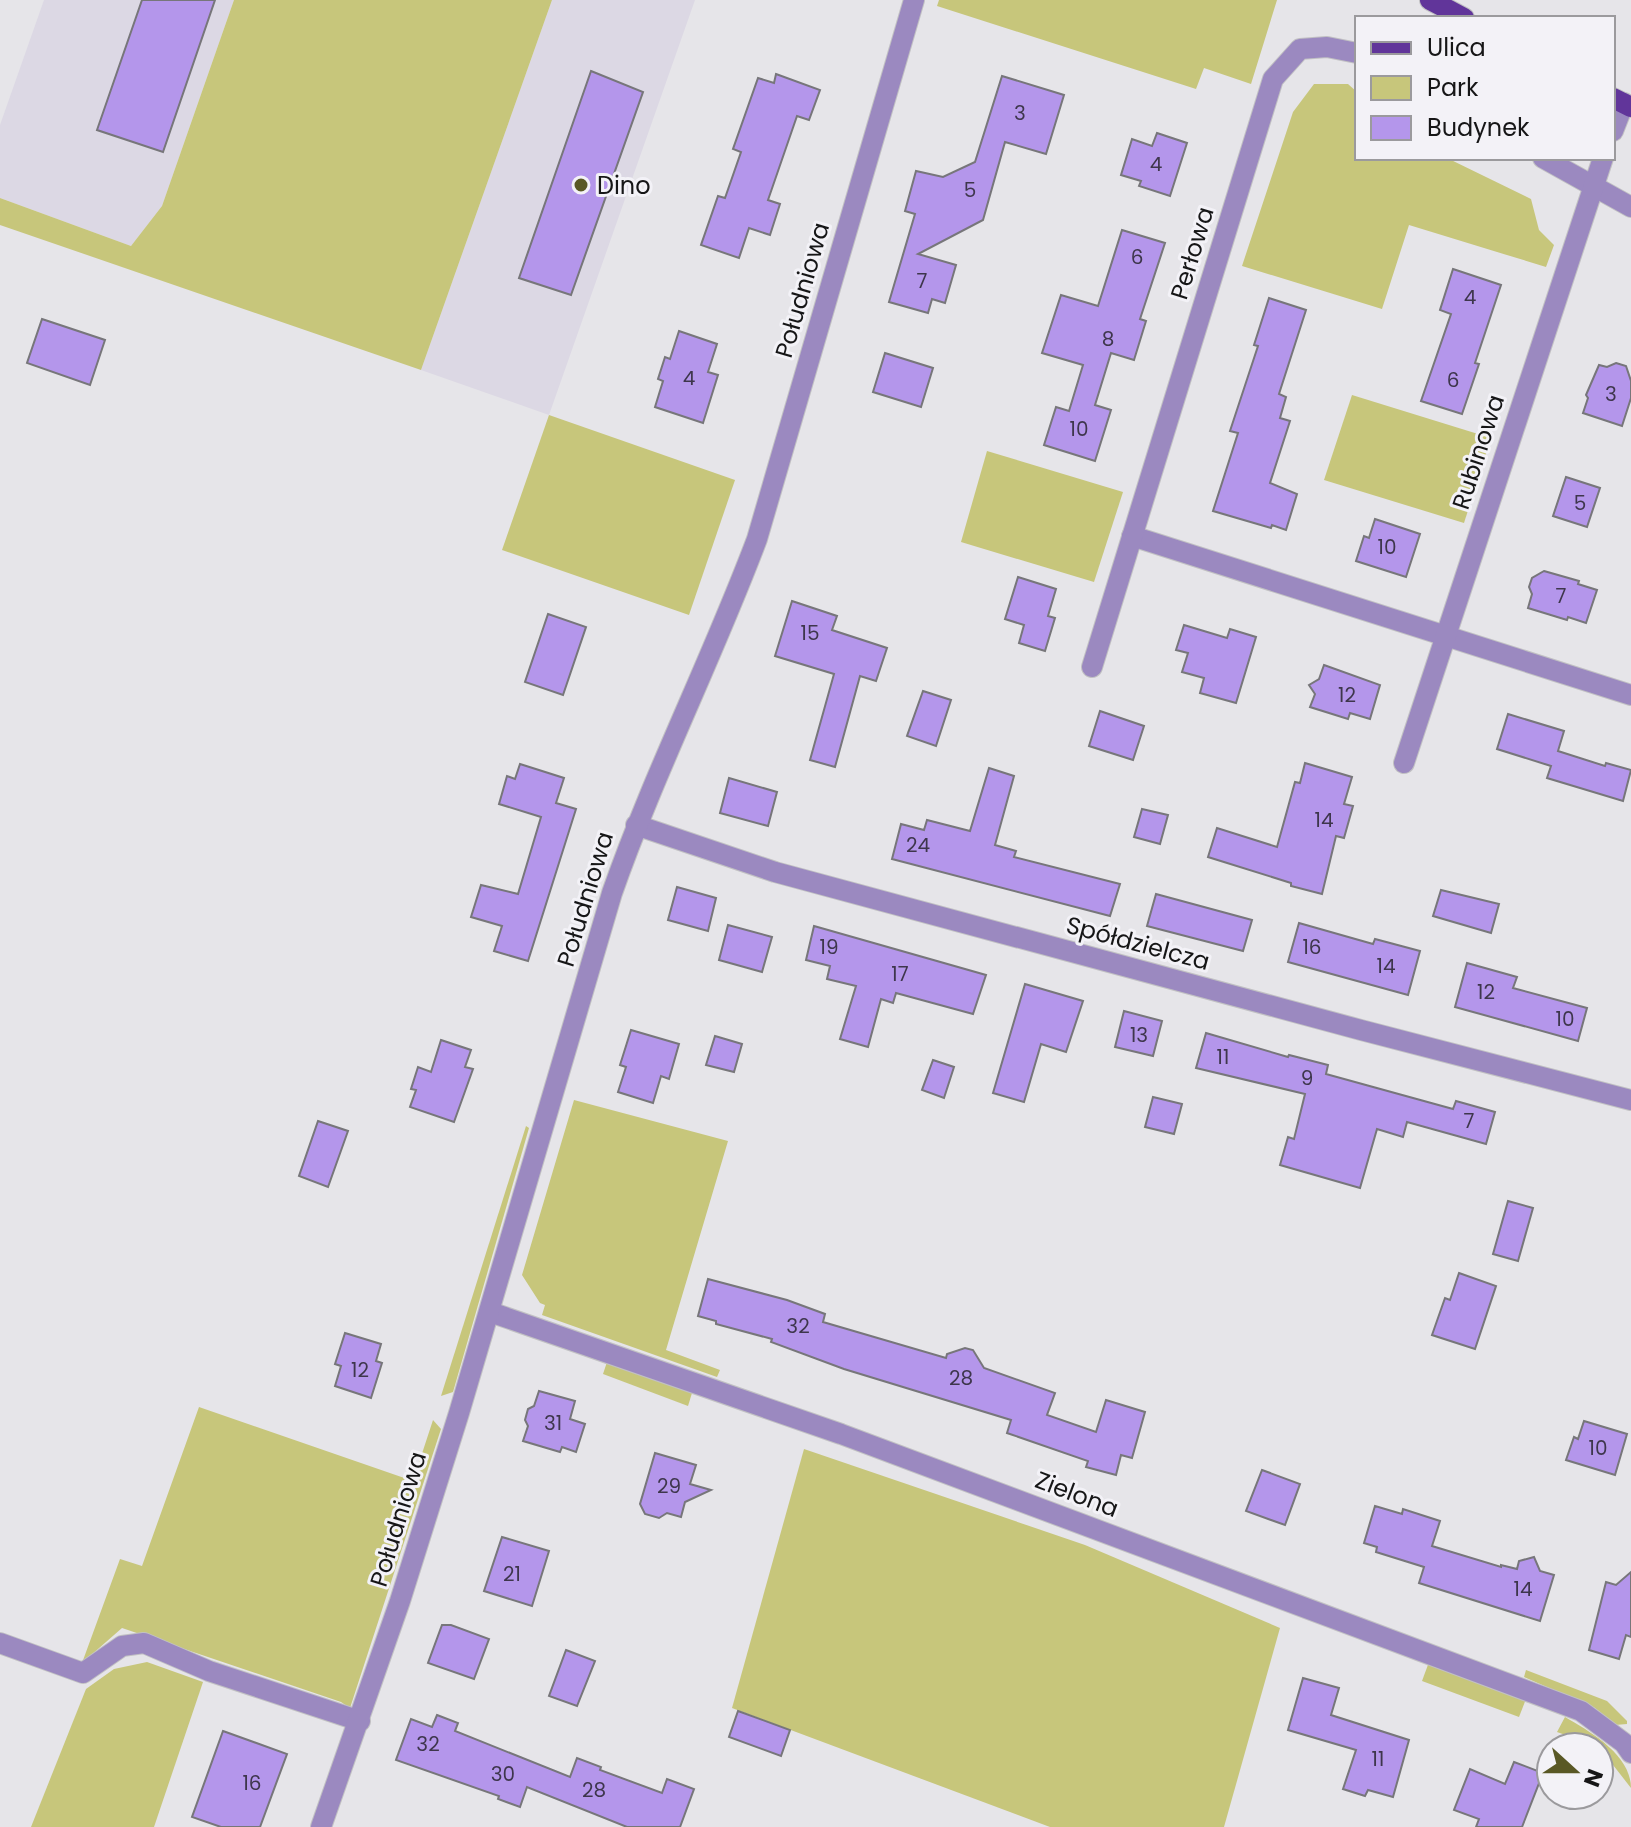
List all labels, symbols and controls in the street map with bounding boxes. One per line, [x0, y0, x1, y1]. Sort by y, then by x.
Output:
legend [1355, 16, 1615, 160]
text: Ulica [1427, 31, 1486, 64]
text: Park [1427, 71, 1479, 104]
house number: 3 [1014, 99, 1026, 127]
text: Budynek [1427, 111, 1530, 144]
house number: 4 [1150, 150, 1162, 178]
place label: Dino [597, 169, 651, 202]
marker: Dino [572, 176, 590, 194]
house number: 5 [964, 176, 976, 204]
street label: Perłowa [1162, 203, 1222, 303]
street label: Południowa [767, 218, 837, 362]
house number: 6 [1131, 243, 1143, 271]
house number: 7 [917, 267, 928, 295]
house number: 4 [1464, 283, 1476, 311]
house number: 8 [1102, 325, 1114, 353]
house number: 4 [683, 364, 695, 392]
house number: 6 [1447, 366, 1459, 394]
house number: 3 [1605, 380, 1617, 408]
street label: Rubinowa [1444, 390, 1512, 514]
house number: 10 [1070, 415, 1088, 443]
house number: 5 [1574, 489, 1586, 517]
house number: 10 [1378, 533, 1396, 561]
house number: 7 [1556, 582, 1567, 610]
house number: 15 [801, 619, 819, 647]
house number: 12 [1338, 681, 1356, 709]
house number: 14 [1315, 806, 1333, 834]
street label: Południowa [549, 828, 621, 970]
house number: 24 [906, 831, 930, 859]
street label: Spółdzielcza [1063, 908, 1213, 978]
house number: 19 [820, 933, 839, 961]
house number: 16 [1302, 933, 1322, 961]
house number: 14 [1377, 952, 1395, 980]
house number: 17 [891, 960, 909, 988]
house number: 12 [1477, 978, 1495, 1006]
house number: 10 [1556, 1005, 1574, 1033]
house number: 13 [1130, 1021, 1148, 1049]
house number: 11 [1217, 1043, 1229, 1071]
house number: 9 [1301, 1064, 1313, 1092]
house number: 7 [1464, 1107, 1475, 1135]
house number: 32 [786, 1312, 810, 1340]
house number: 12 [351, 1356, 369, 1384]
house number: 28 [949, 1364, 973, 1392]
house number: 31 [544, 1409, 562, 1437]
house number: 10 [1589, 1434, 1607, 1462]
street label: Południowa [362, 1448, 434, 1590]
street label: Zielona [1031, 1463, 1123, 1525]
house number: 29 [657, 1472, 681, 1500]
house number: 21 [503, 1560, 521, 1588]
house number: 14 [1514, 1575, 1532, 1603]
house number: 32 [416, 1730, 440, 1758]
north arrow [1535, 1731, 1615, 1811]
house number: 11 [1372, 1745, 1384, 1773]
house number: 30 [491, 1760, 515, 1788]
text: N [1576, 1765, 1611, 1791]
house number: 16 [242, 1769, 262, 1797]
house number: 28 [582, 1776, 606, 1804]

